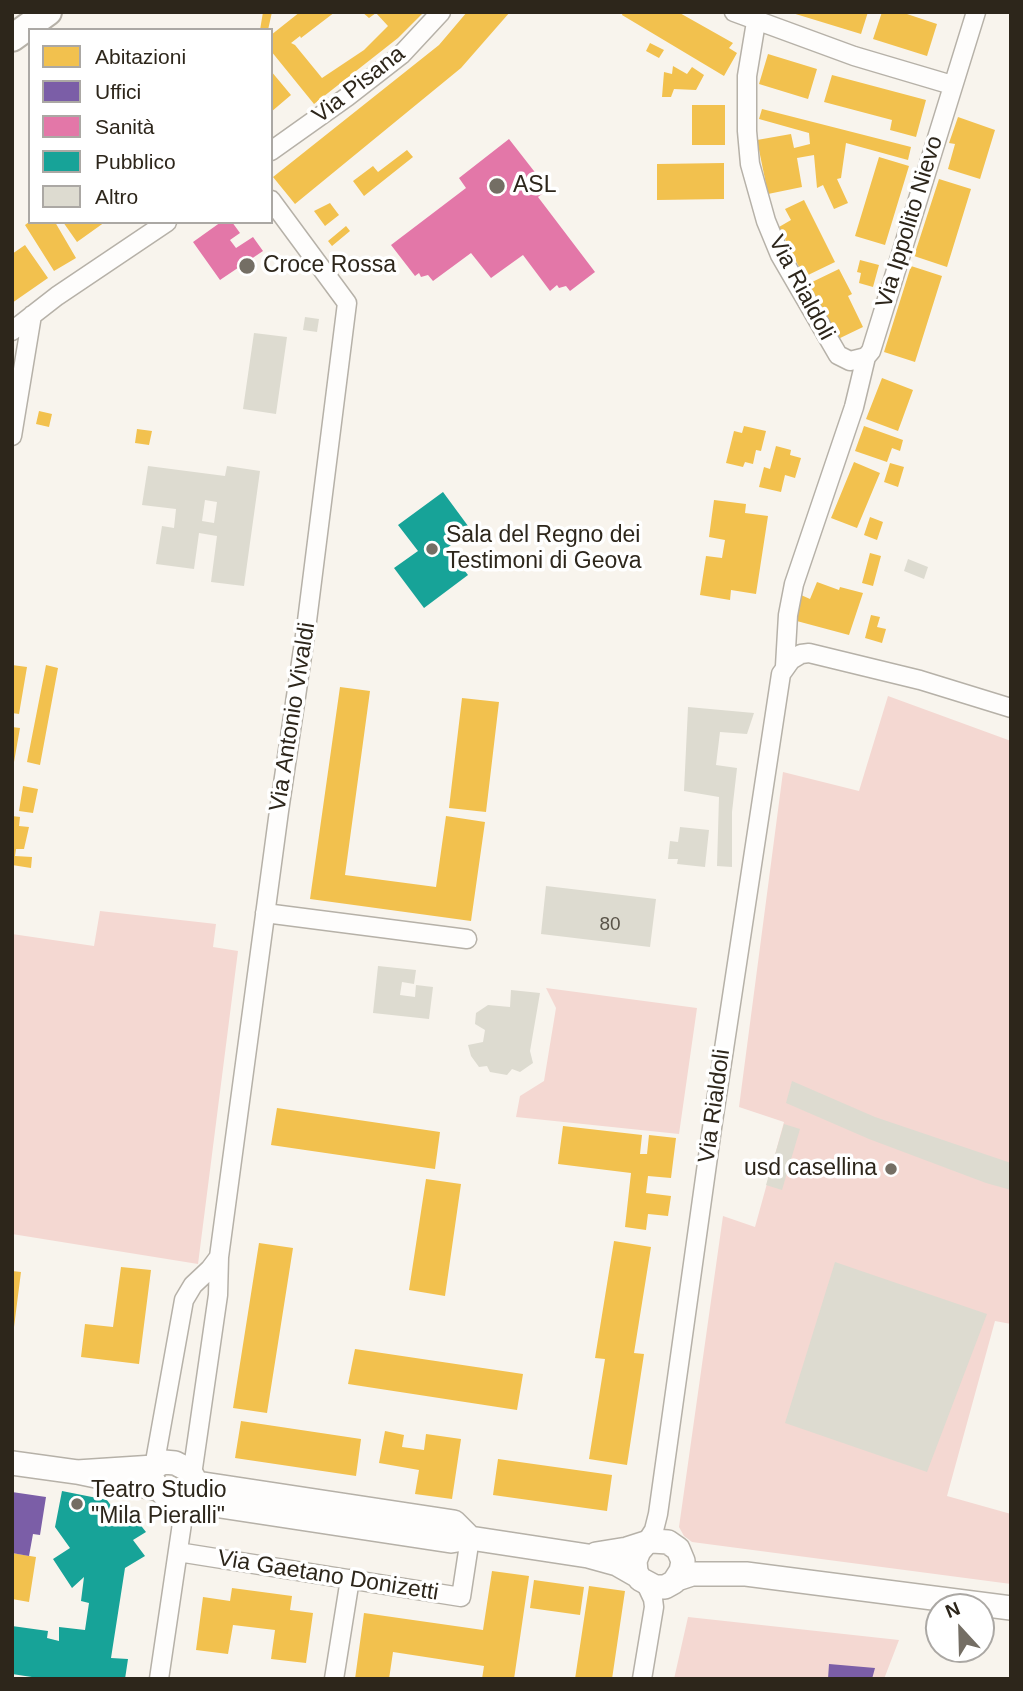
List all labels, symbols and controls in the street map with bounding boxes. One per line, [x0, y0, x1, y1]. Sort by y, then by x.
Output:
legend [28, 28, 273, 224]
street label: Via Pisana [307, 40, 411, 130]
text: Abitazioni [95, 45, 186, 68]
text: Uffici [95, 80, 141, 103]
text: Sanità [95, 115, 155, 138]
street label: Via Ippolito Nievo [871, 133, 949, 311]
text: Pubblico [95, 150, 176, 173]
place label: ASL [513, 172, 556, 200]
marker: ASL [487, 176, 507, 196]
text: Altro [95, 185, 138, 208]
street label: Via Rialdoli [762, 231, 840, 345]
place label: Croce Rossa [263, 252, 396, 280]
marker: Croce Rossa [237, 256, 257, 276]
place label: Sala del Regno dei Testimoni di Geova [446, 522, 642, 576]
marker: Sala del Regno dei Testimoni di Geova [424, 541, 440, 557]
street label: Via Antonio Vivaldi [264, 621, 322, 813]
house number: 80 [599, 914, 621, 936]
street label: Via Rialdoli [693, 1047, 737, 1165]
place label: usd casellina [744, 1155, 877, 1183]
marker: usd casellina [883, 1161, 899, 1177]
place label: Teatro Studio "Mila Pieralli" [91, 1477, 227, 1531]
marker: Teatro Studio "Mila Pieralli" [69, 1496, 85, 1512]
street label: Via Gaetano Donizetti [216, 1545, 440, 1607]
north arrow [925, 1593, 995, 1663]
text: N [942, 1598, 963, 1622]

